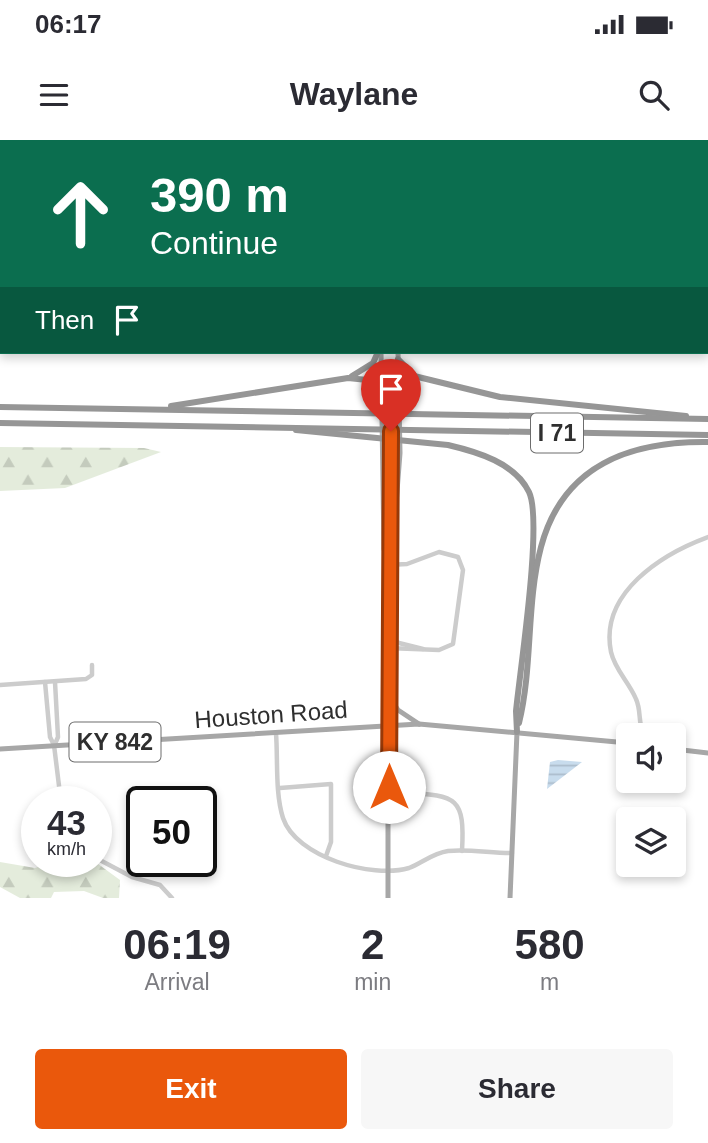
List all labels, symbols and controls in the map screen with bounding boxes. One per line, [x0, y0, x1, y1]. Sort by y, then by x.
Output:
text: 06:17 [35, 9, 102, 39]
icon: menu [35, 76, 73, 114]
text: Waylane [290, 76, 418, 112]
icon: search [635, 76, 673, 114]
icon: ahead [35, 168, 126, 259]
text: 390 m [150, 168, 289, 222]
text: Continue [150, 225, 278, 261]
icon: arrive [108, 301, 146, 339]
text: Then [35, 305, 94, 335]
pin [361, 359, 421, 431]
icon: arrive [372, 370, 410, 408]
road number: I 71 [531, 414, 583, 452]
street label: Houston Road [193, 696, 348, 733]
road number: KY 842 [69, 722, 160, 762]
map controls [616, 723, 686, 877]
button: sound [616, 723, 686, 793]
position arrow [352, 750, 426, 824]
speed limit sign: 50 [126, 786, 217, 877]
text: 43 [47, 803, 86, 842]
button: layers [616, 807, 686, 877]
text: km/h [47, 839, 86, 859]
text: 06:19 [123, 921, 231, 968]
text: 2 [361, 921, 384, 968]
text: 580 [515, 921, 585, 968]
text: Arrival [144, 969, 210, 995]
text: min [354, 969, 391, 995]
text: m [540, 969, 559, 995]
button: Exit [35, 1049, 347, 1129]
button: Share [361, 1049, 673, 1129]

